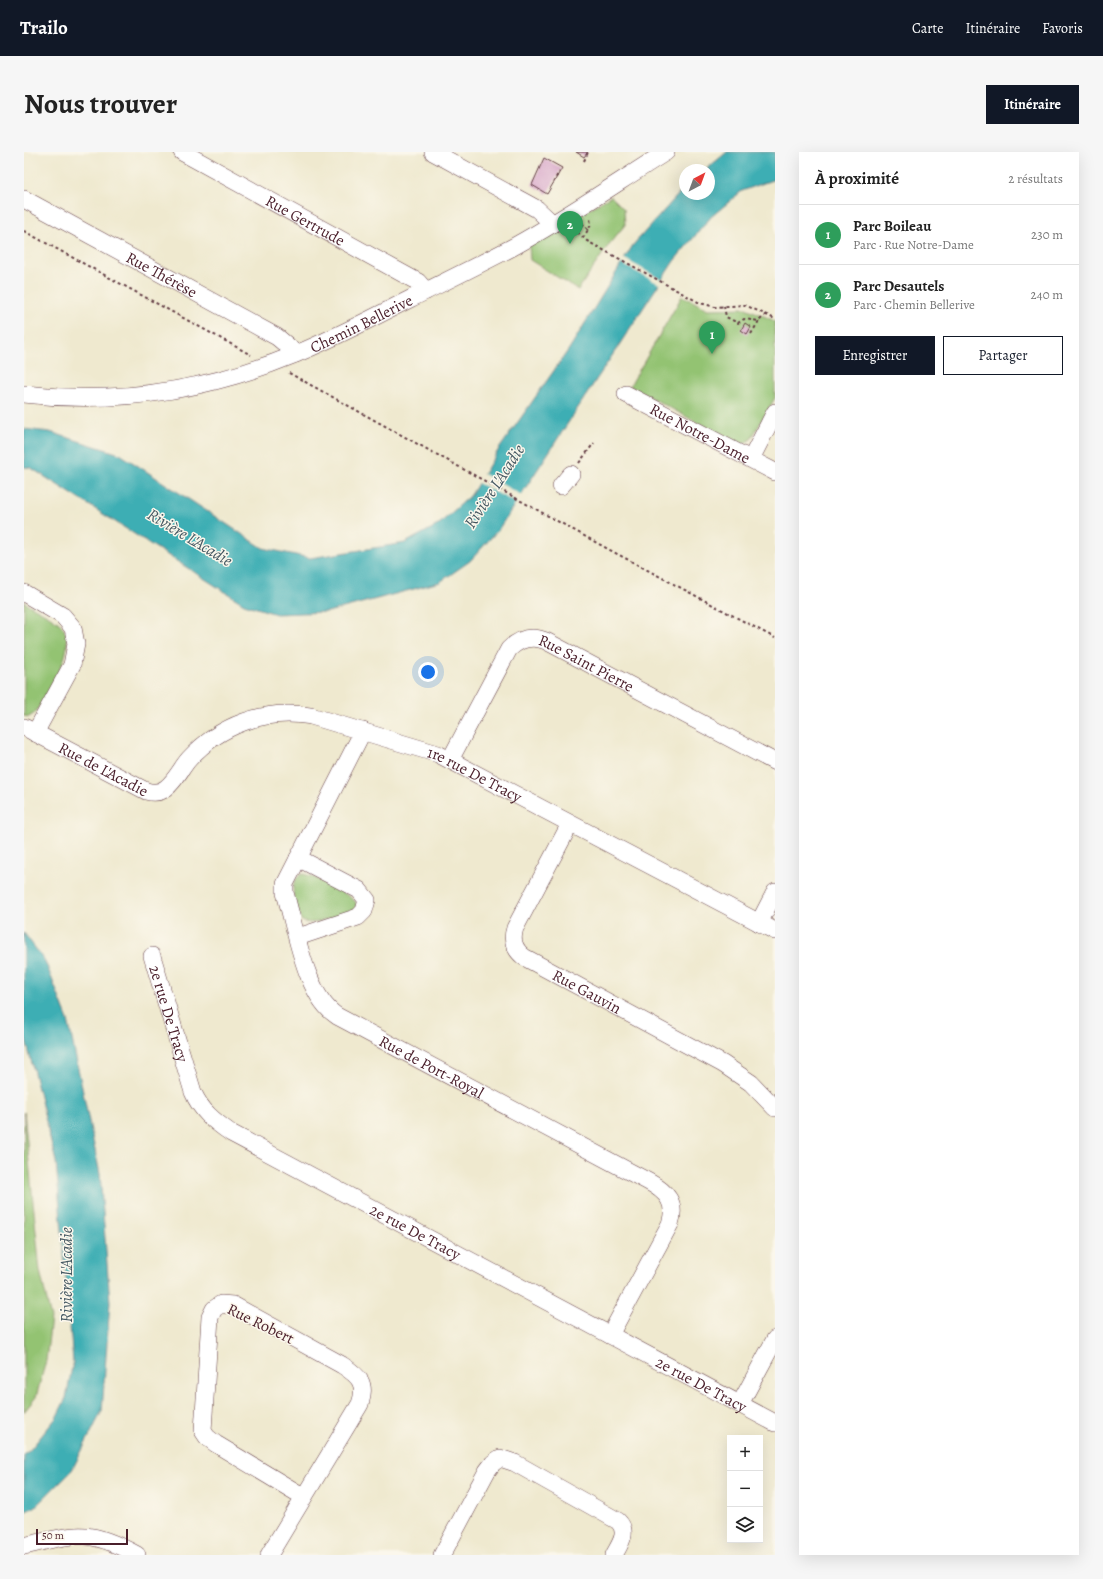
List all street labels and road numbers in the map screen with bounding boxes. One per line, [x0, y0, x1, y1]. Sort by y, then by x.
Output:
street label: Rue Gertrude [261, 190, 349, 252]
street label: Rue Thérèse [122, 247, 201, 303]
street label: Chemin Bellerive [307, 289, 417, 359]
street label: Rue Notre-Dame [646, 398, 754, 469]
street label: Rue Saint Pierre [535, 629, 638, 698]
street label: Rue de L'Acadie [55, 737, 152, 802]
street label: 1re rue De Tracy [424, 741, 526, 809]
street label: 2e rue De Tracy [143, 963, 194, 1066]
street label: Rue Gauvin [548, 964, 625, 1019]
street label: Rue de Port-Royal [375, 1030, 487, 1104]
street label: 2e rue De Tracy [366, 1199, 465, 1266]
street label: Rue Robert [223, 1298, 298, 1350]
street label: 2e rue De Tracy [652, 1351, 751, 1418]

